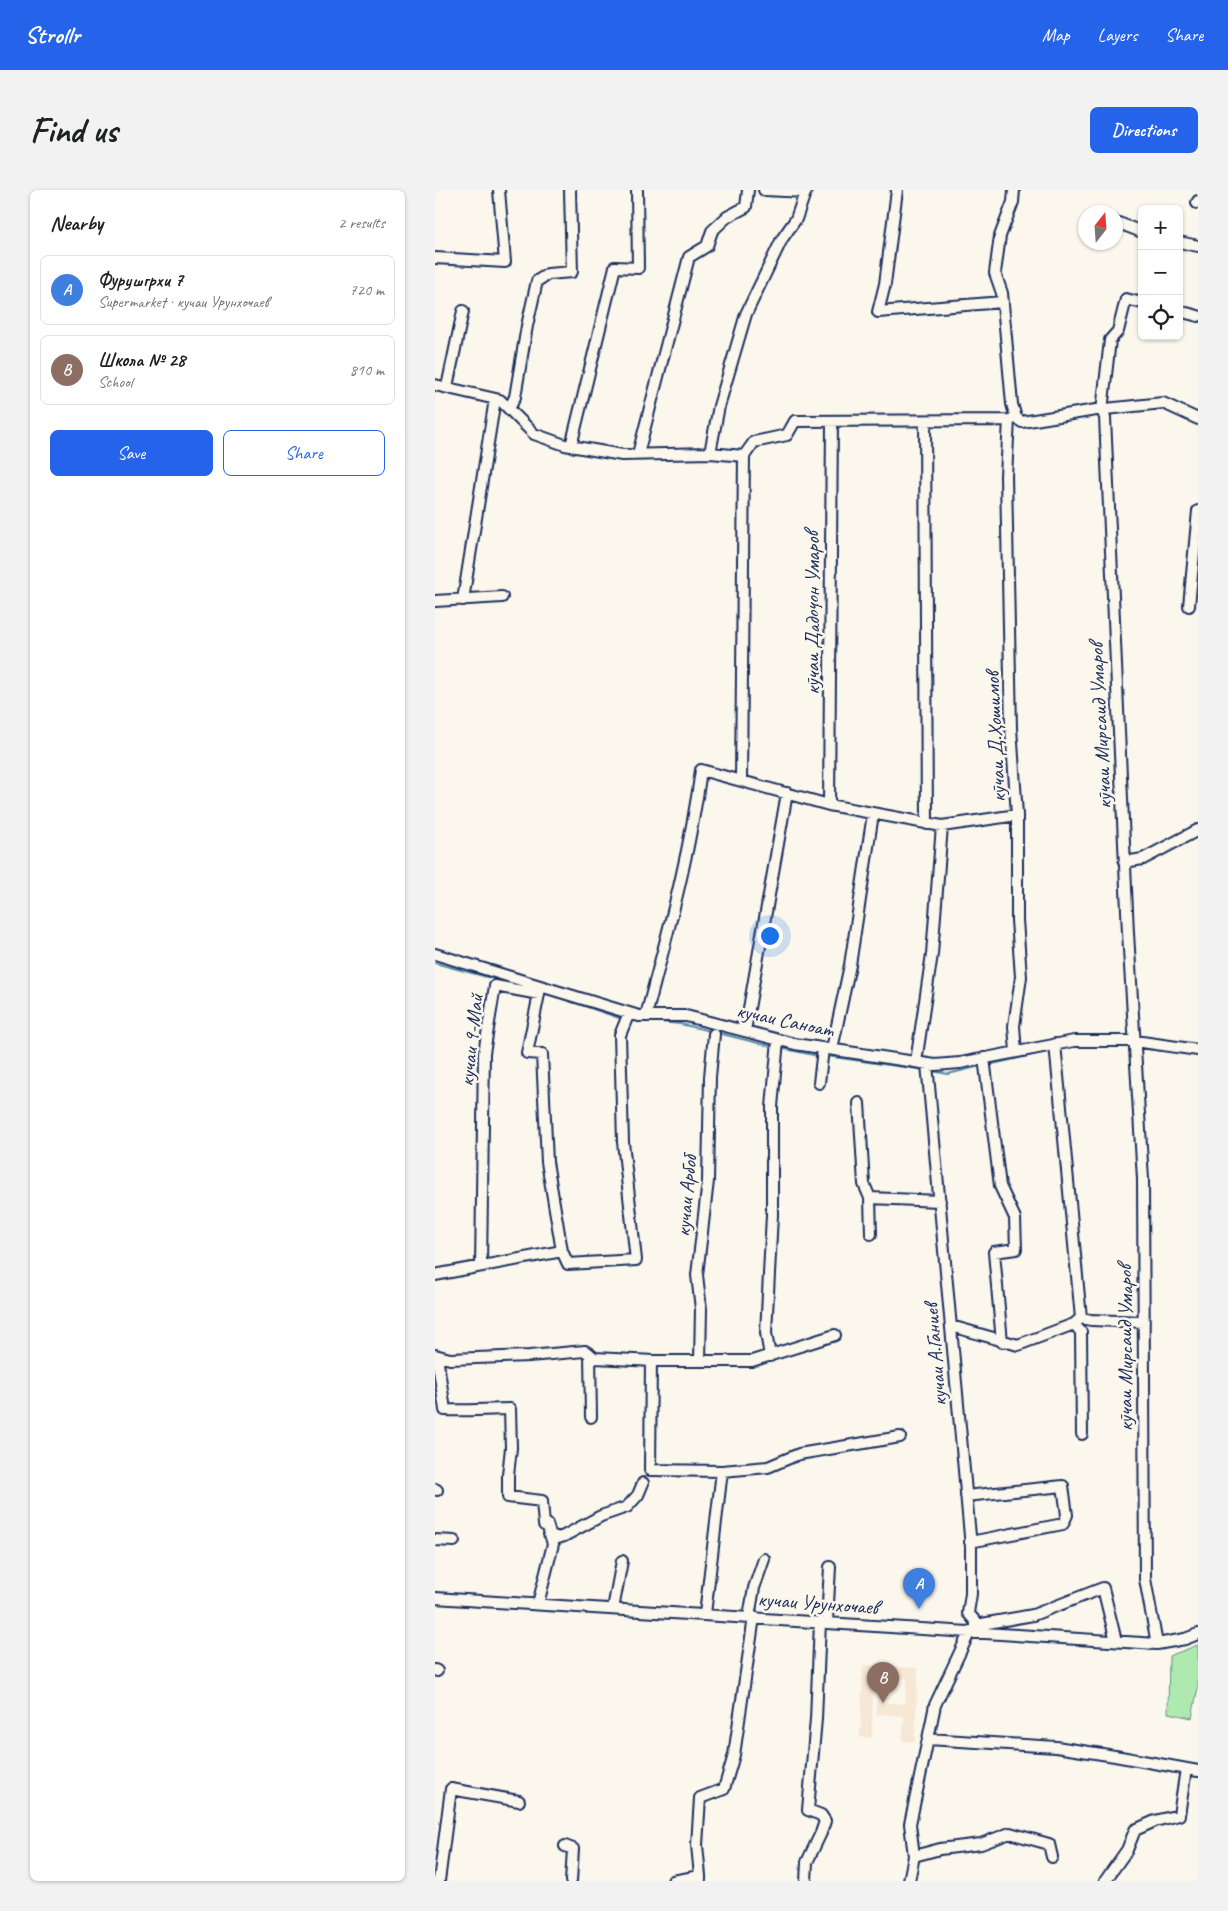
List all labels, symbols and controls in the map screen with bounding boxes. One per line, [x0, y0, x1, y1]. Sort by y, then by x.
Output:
text: Strollr [25, 20, 80, 50]
text: Map [1042, 24, 1070, 46]
text: Layers [1098, 24, 1137, 46]
text: Share [1165, 24, 1203, 46]
button: Directions [1090, 107, 1198, 153]
text: Find us [30, 108, 117, 153]
north arrow [1078, 205, 1123, 250]
map controls [1138, 205, 1183, 340]
button: + [1138, 205, 1183, 250]
text: Nearby [50, 210, 103, 236]
text: 2 results [338, 213, 385, 233]
button: − [1138, 250, 1183, 295]
text: Фурушгрхи 7 [98, 268, 183, 292]
text: A [63, 280, 71, 300]
text: 720 m [350, 280, 384, 300]
text: Supermarket · кучаи Урунхочаев [98, 292, 269, 312]
button: locate [1138, 295, 1183, 340]
text: Школа № 28 [98, 348, 185, 372]
text: B [63, 360, 71, 380]
text: 810 m [350, 360, 384, 380]
text: School [98, 372, 132, 392]
button: Save [50, 430, 213, 476]
button: Share [223, 430, 385, 476]
street label: кӯчаи Дадоҷон Умаров [799, 527, 825, 695]
street label: кӯчаи Мирсаид Умаров [1082, 637, 1117, 810]
street label: кӯчаи Д.Ҳошимов [978, 666, 1011, 803]
your location [757, 923, 783, 949]
street label: кучаи 9-Май [453, 991, 489, 1088]
street label: кучаи Саноат [734, 997, 837, 1043]
street label: кучаи Арбоб [669, 1151, 703, 1238]
street label: кӯчаи Мирсаид Умаров [1112, 1260, 1138, 1431]
street label: кучаи А.Ганиев [917, 1298, 952, 1408]
pin: A [903, 1568, 935, 1609]
street label: кучаи Урунхочаев [757, 1586, 884, 1620]
pin: B [867, 1662, 899, 1703]

